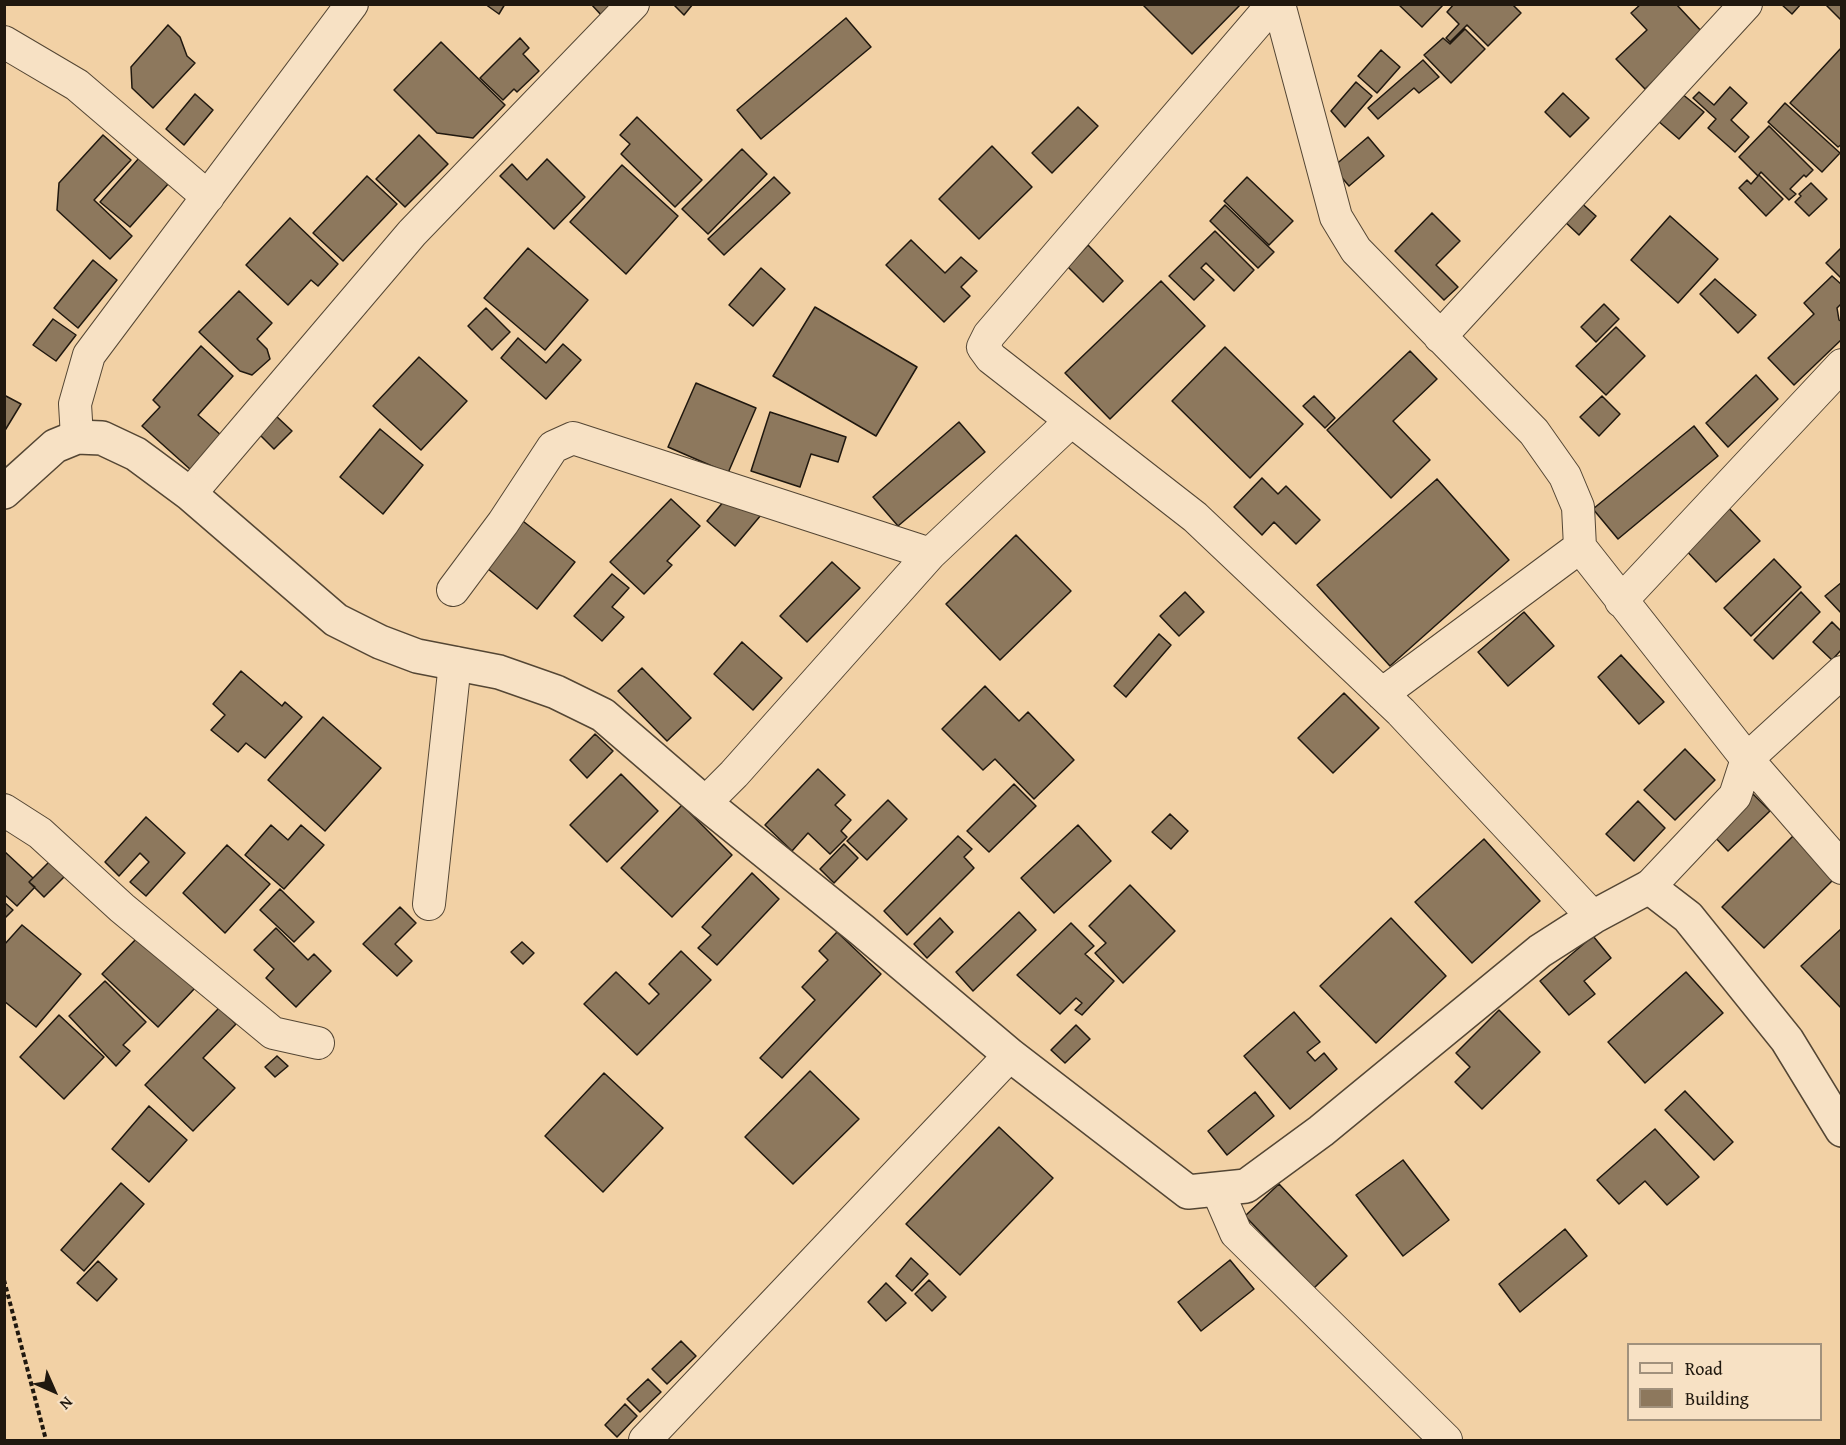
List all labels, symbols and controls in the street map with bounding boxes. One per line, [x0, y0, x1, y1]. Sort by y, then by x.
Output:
legend [1627, 1343, 1822, 1421]
text: Road [1685, 1355, 1723, 1382]
north arrow [24, 1361, 84, 1421]
text: Building [1685, 1385, 1749, 1412]
text: N [54, 1391, 79, 1416]

